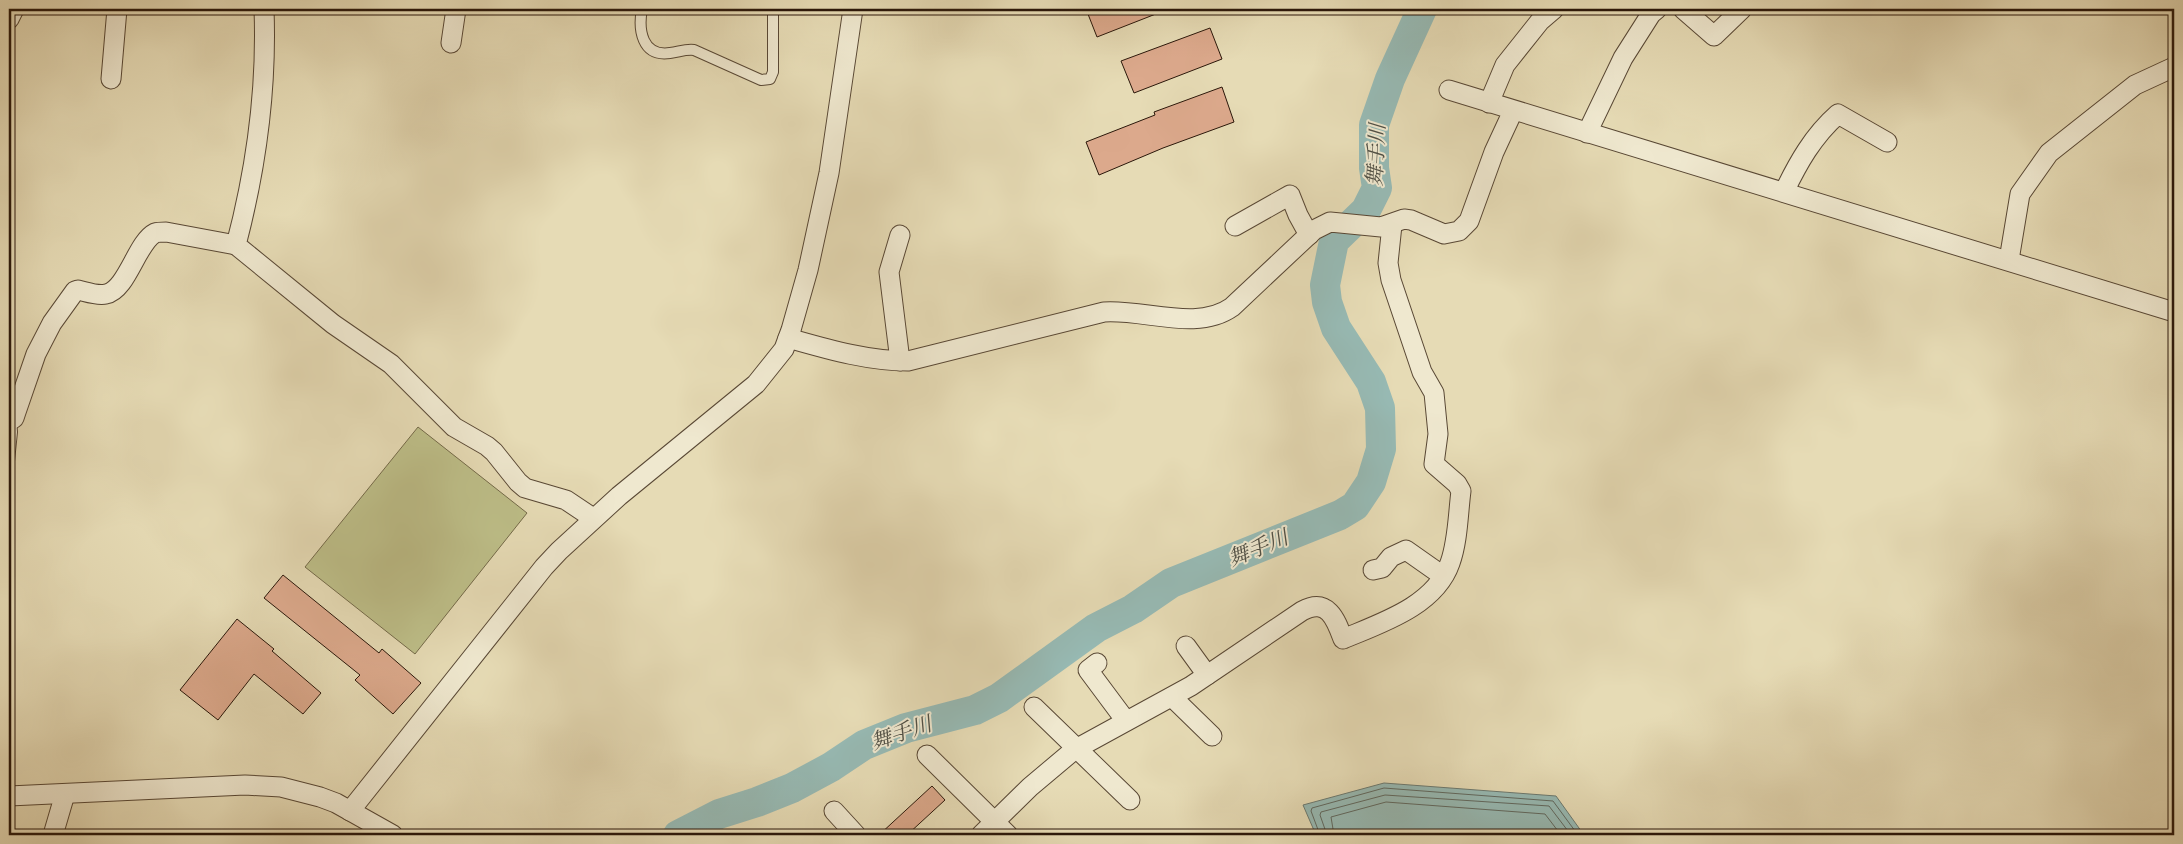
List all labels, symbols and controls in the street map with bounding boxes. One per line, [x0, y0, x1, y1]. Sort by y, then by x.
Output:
water label: 舞手川 [1360, 121, 1391, 187]
water label: 舞手川 [1224, 522, 1294, 572]
water label: 舞手川 [867, 709, 937, 756]

